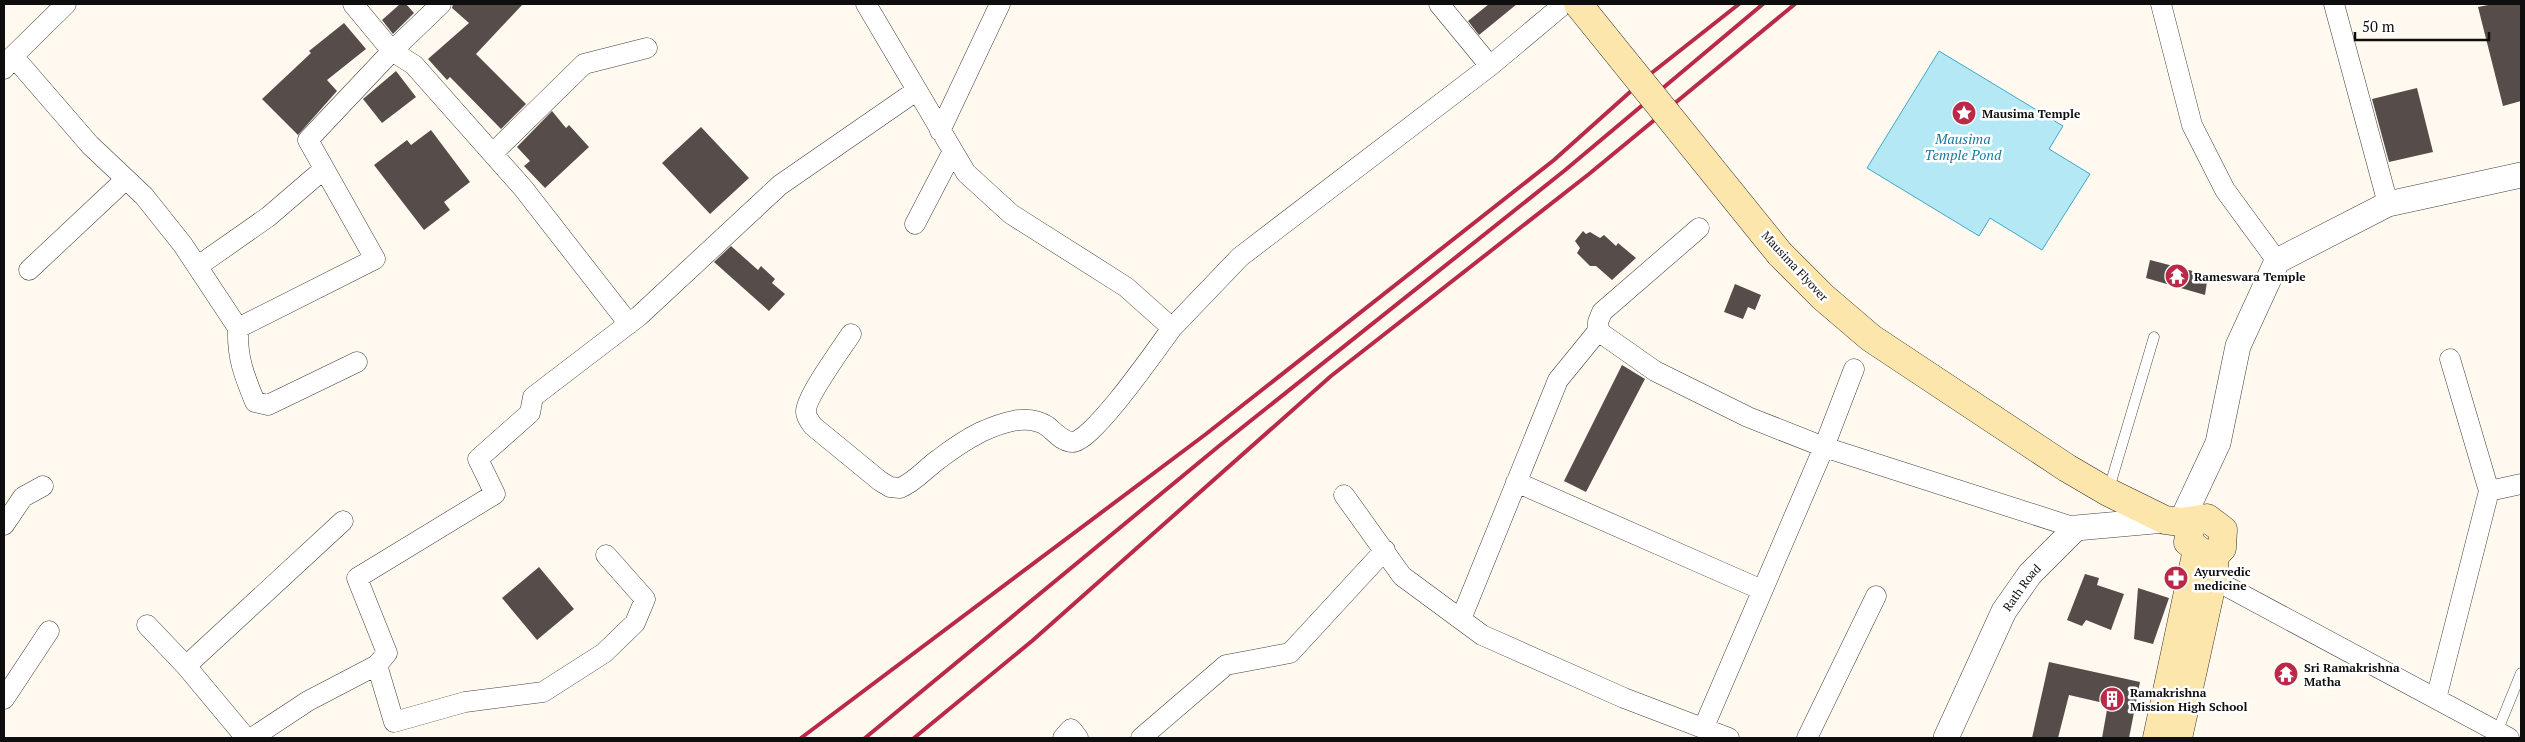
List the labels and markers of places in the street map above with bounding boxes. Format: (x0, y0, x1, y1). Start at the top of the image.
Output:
place icon: Mausima Temple (1951, 100, 1977, 126)
place label: Mausima Temple (1982, 106, 2081, 121)
temple icon: Rameswara Temple (2164, 263, 2190, 289)
place label: Rameswara Temple (2194, 269, 2306, 284)
place label: Ayurvedic medicine (2194, 564, 2251, 593)
pharmacy icon: Ayurvedic medicine (2163, 565, 2189, 591)
place label: Sri Ramakrishna Matha (2304, 660, 2400, 689)
temple icon: Sri Ramakrishna Matha (2273, 661, 2299, 687)
place label: Ramakrishna Mission High School (2130, 685, 2247, 714)
building icon: Ramakrishna Mission High School (2099, 686, 2125, 712)

